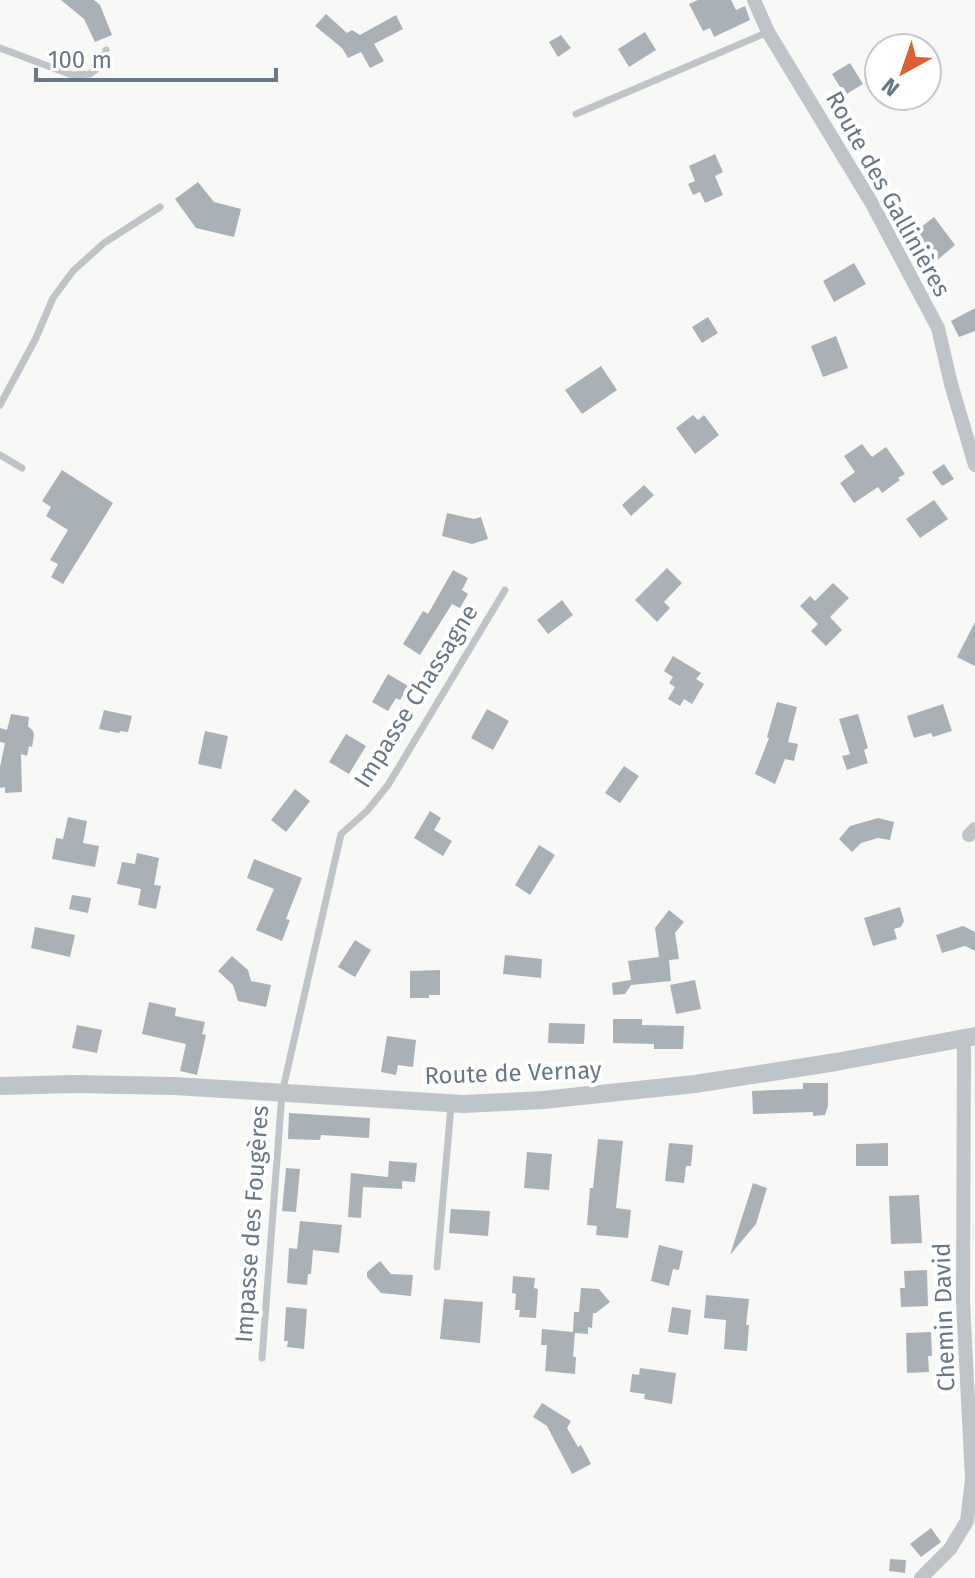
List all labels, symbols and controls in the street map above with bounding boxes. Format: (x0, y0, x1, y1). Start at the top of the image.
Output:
scale bar (36, 32, 276, 82)
north arrow (863, 32, 943, 112)
text: 100 m (48, 46, 112, 74)
text: N (876, 72, 905, 102)
street label: Route des Gallinières (820, 86, 956, 302)
street label: Impasse Chassagne (348, 599, 484, 793)
street label: Route de Vernay (424, 1056, 602, 1090)
street label: Impasse des Fougères (230, 1104, 274, 1344)
street label: Chemin David (927, 1242, 961, 1392)

